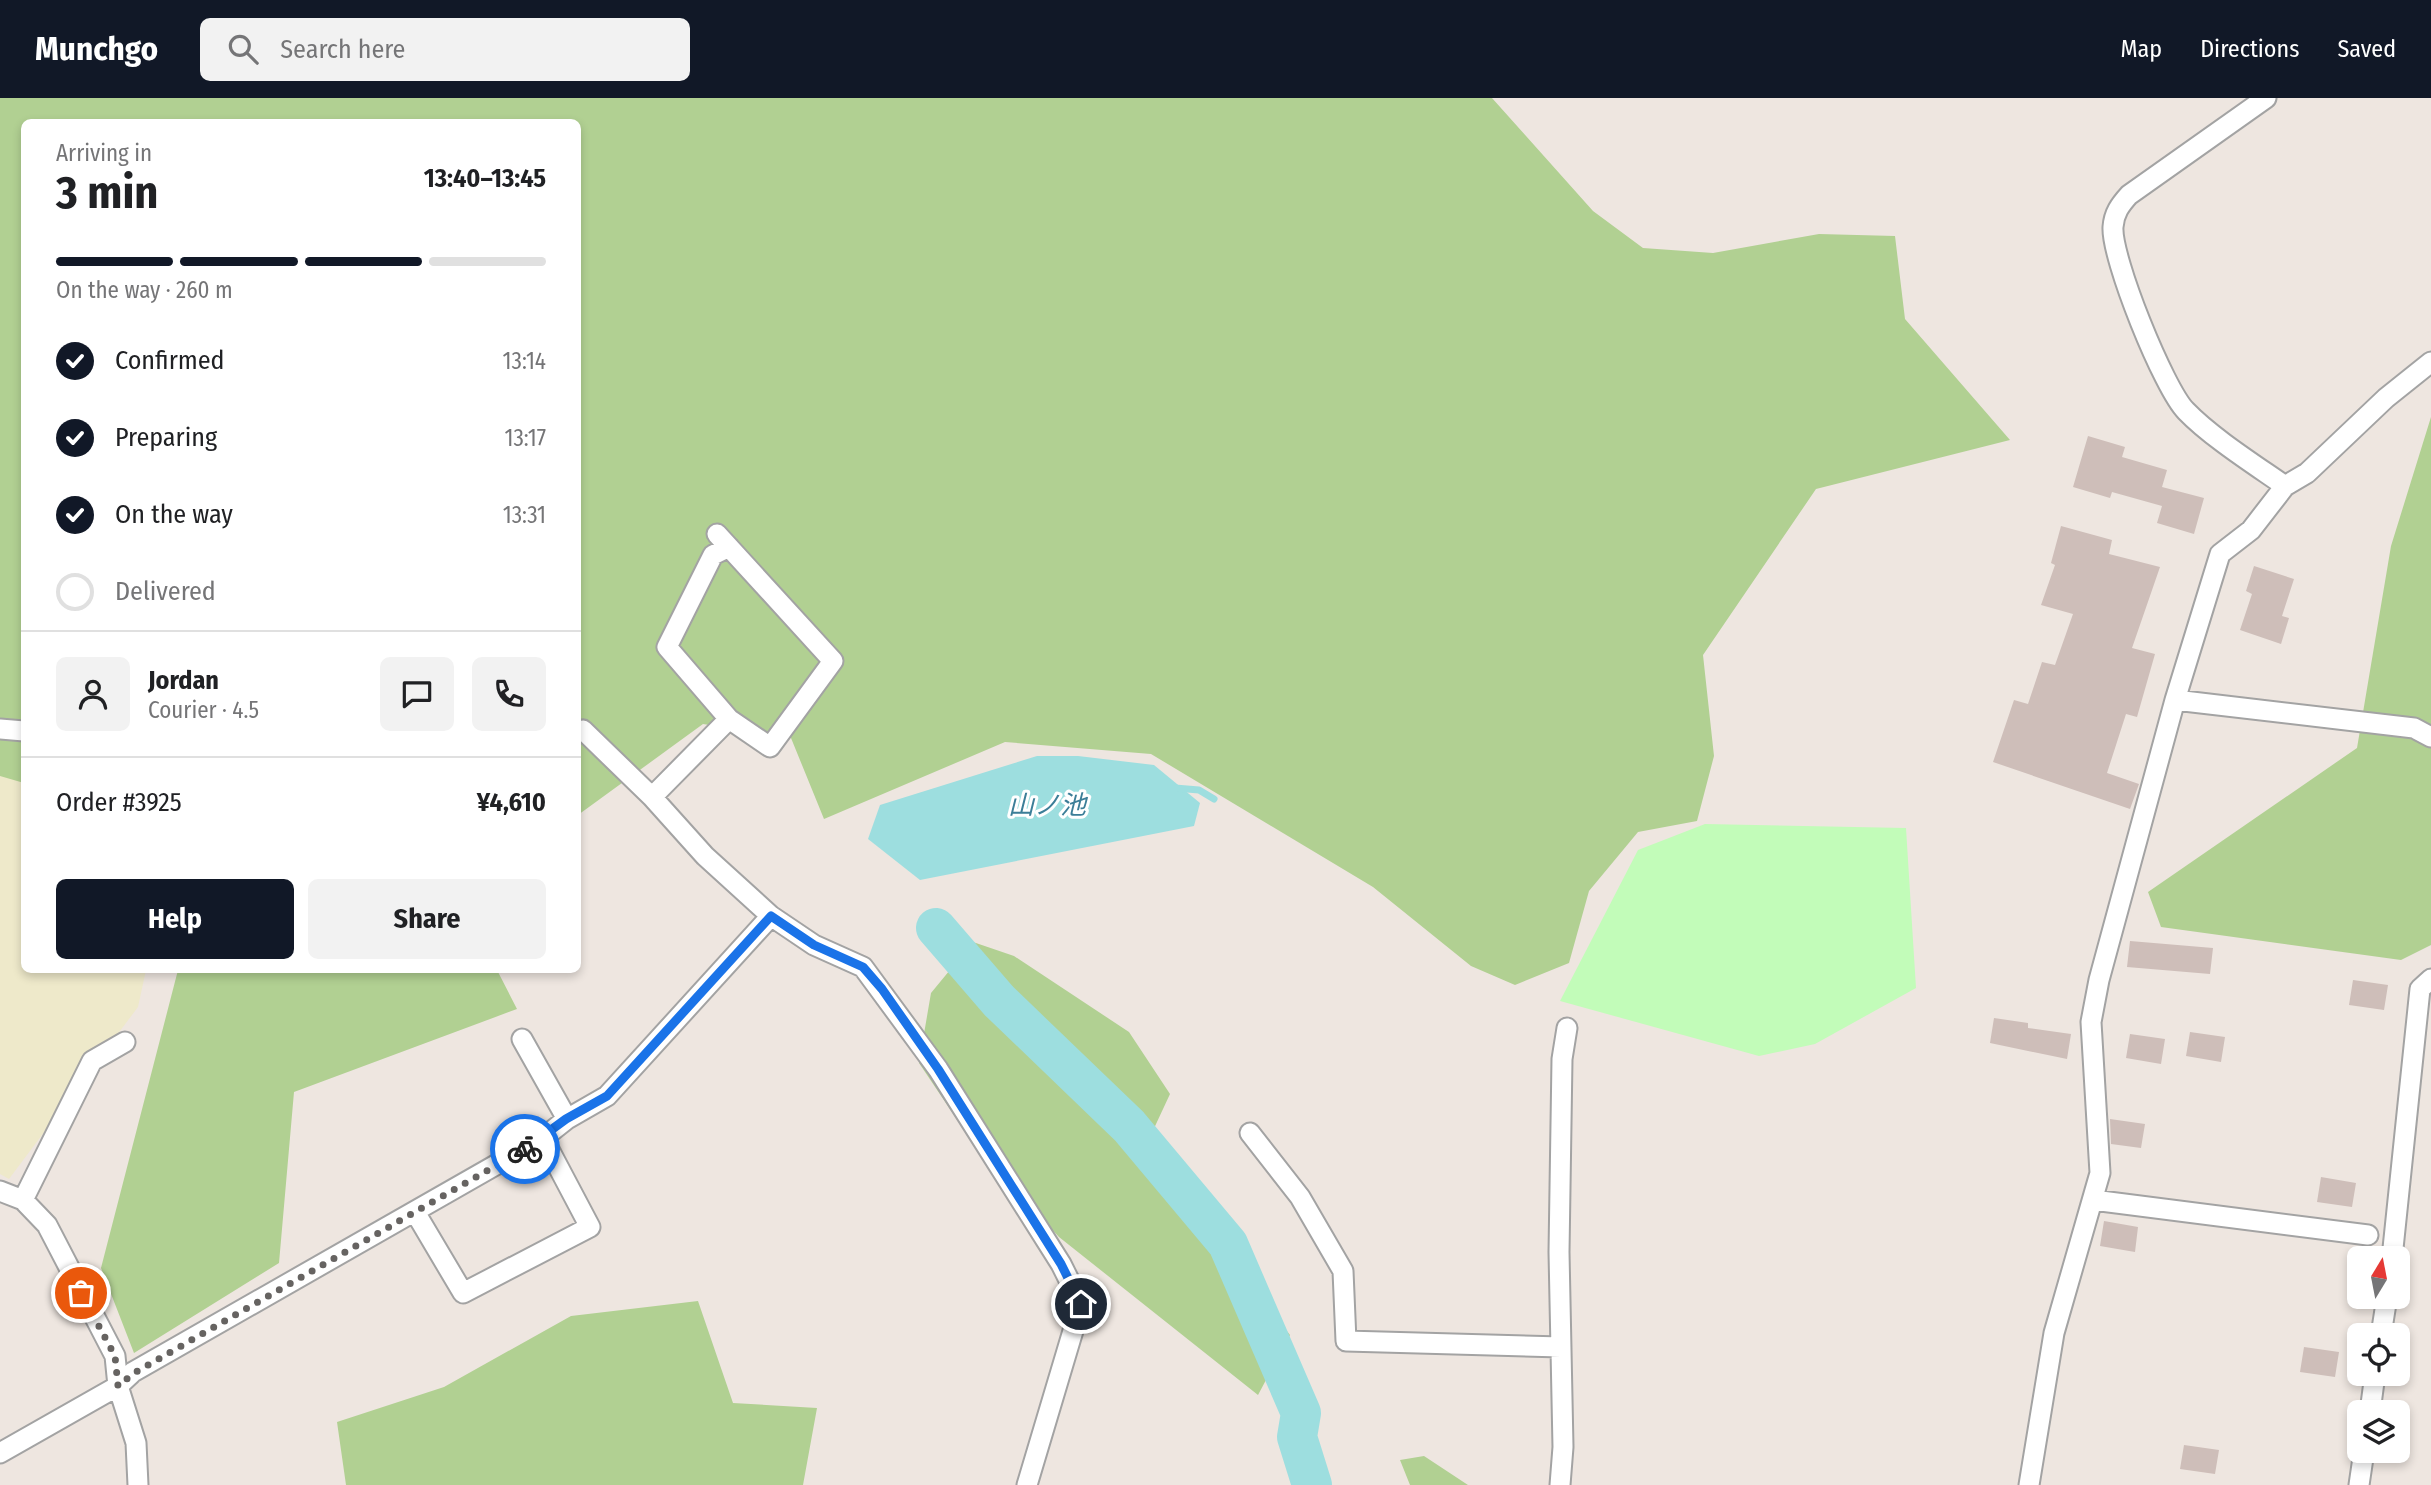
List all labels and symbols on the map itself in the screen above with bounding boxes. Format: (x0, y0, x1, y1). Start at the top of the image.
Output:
water label: 山ノ池 (1008, 790, 1089, 821)
courier (490, 1114, 560, 1184)
north arrow (2347, 1246, 2410, 1309)
pin (51, 1263, 111, 1323)
pin (1051, 1274, 1111, 1334)

